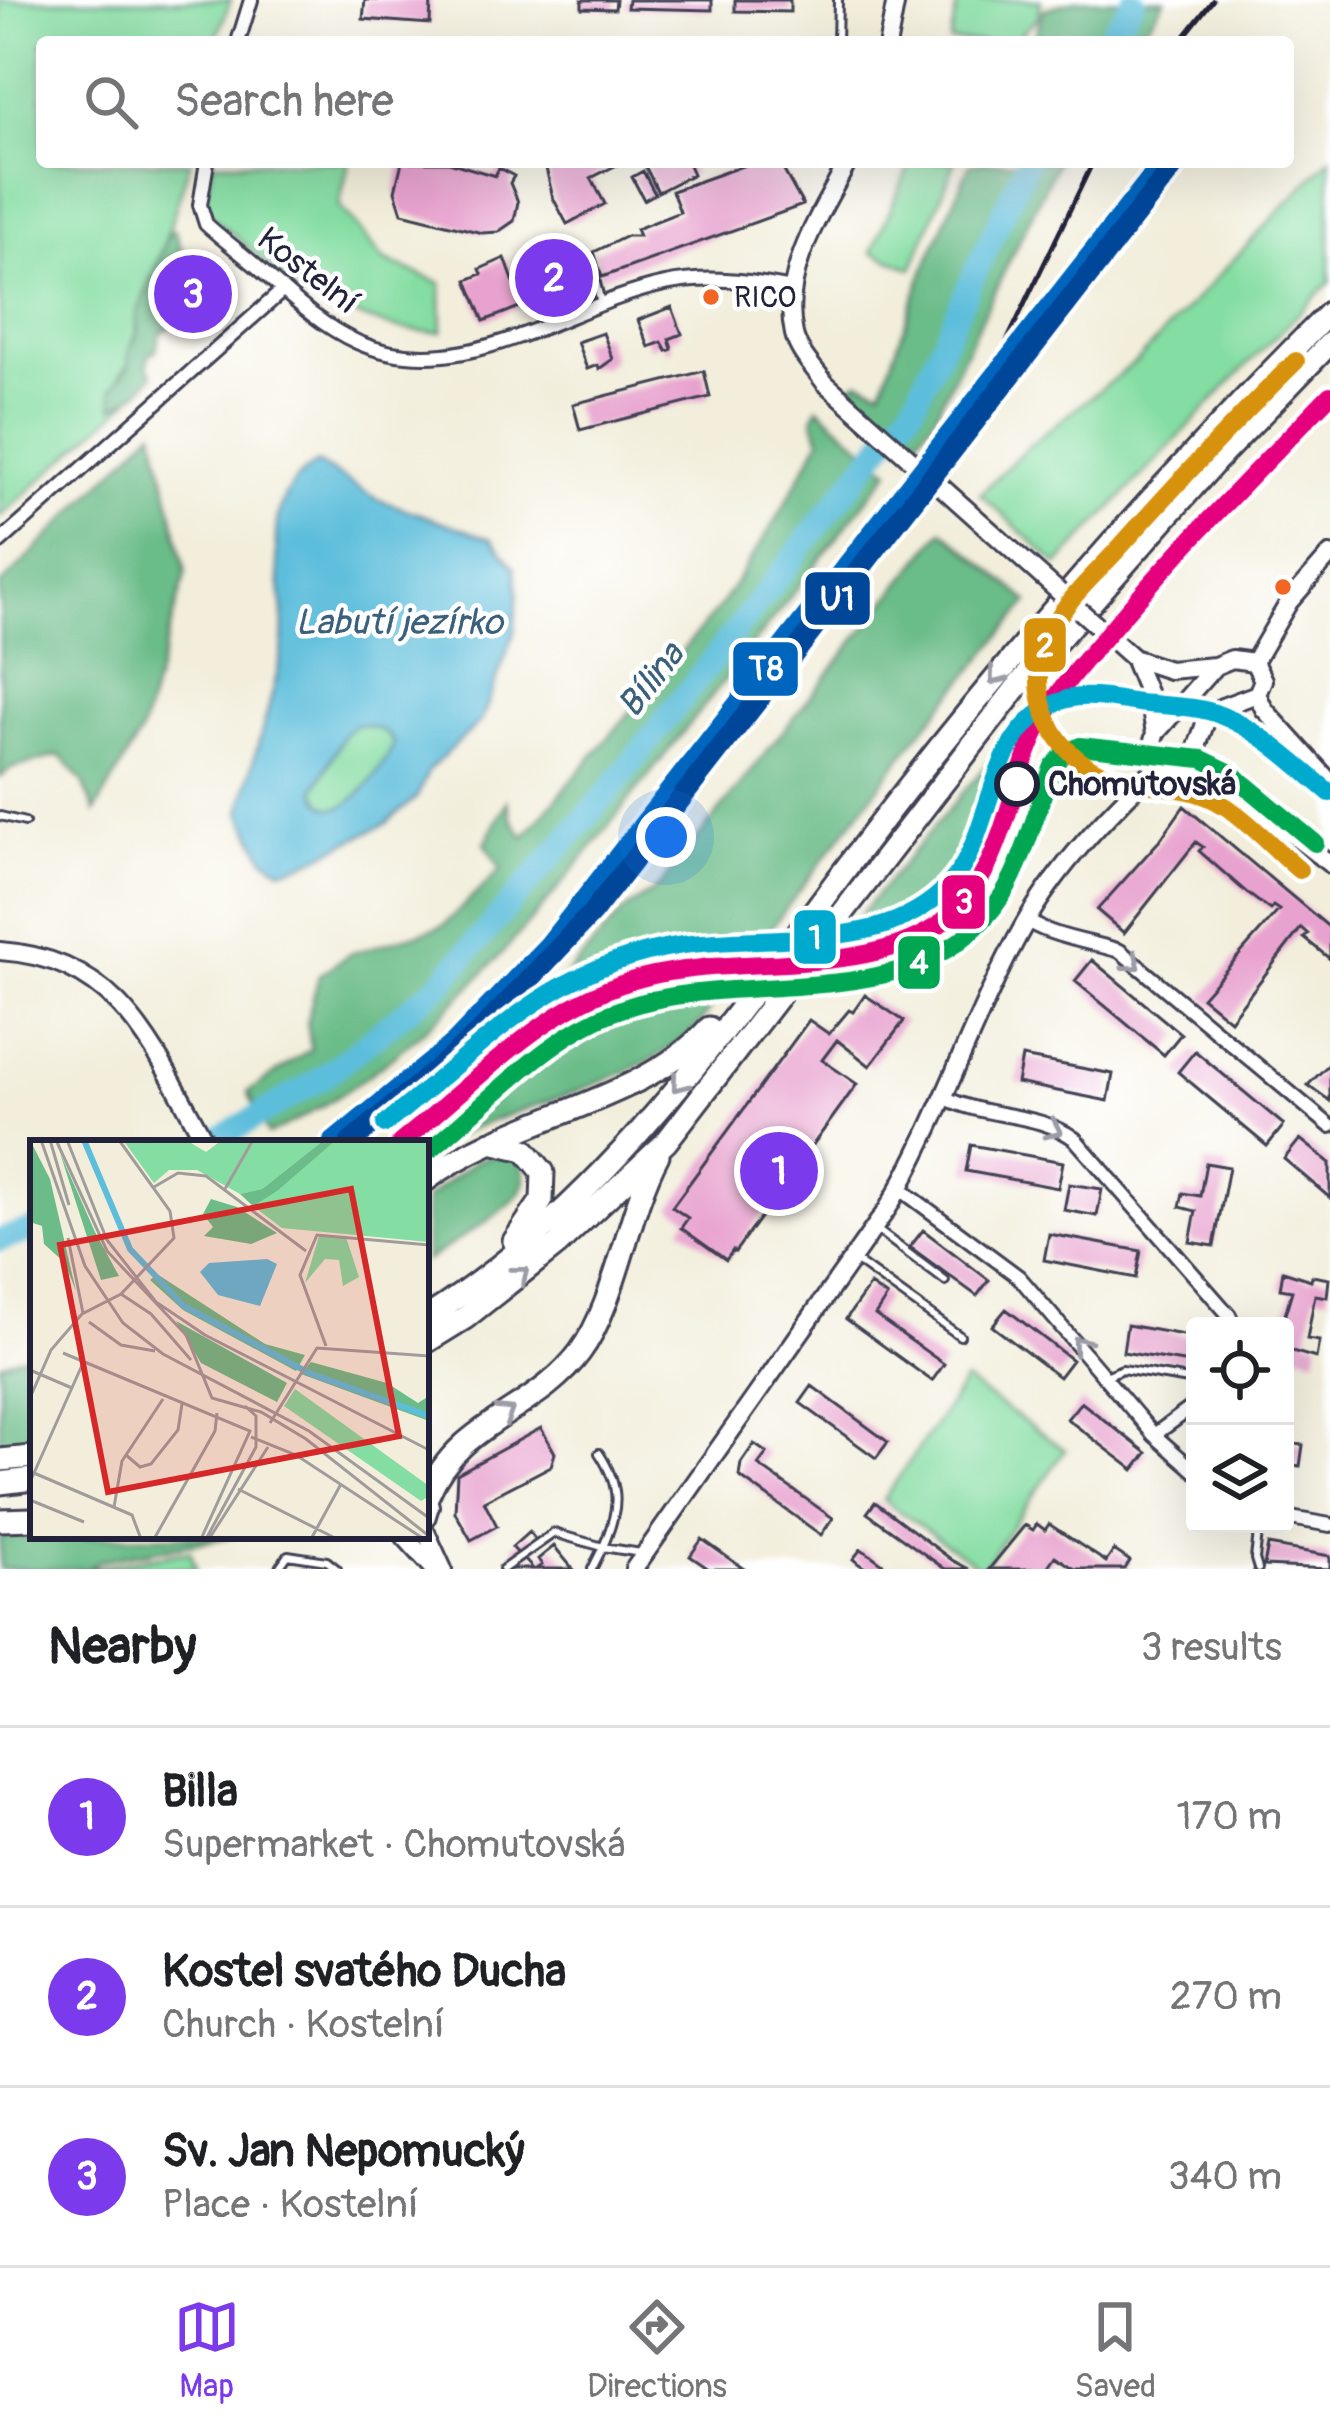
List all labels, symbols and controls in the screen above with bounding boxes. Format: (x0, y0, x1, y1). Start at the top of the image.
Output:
search box (36, 36, 1294, 168)
icon: search (78, 69, 144, 135)
text: Search here (174, 74, 394, 130)
street label: Kostelní (249, 219, 367, 323)
pin: 2 (515, 233, 593, 323)
pin: 3 (154, 249, 232, 339)
place label: RICO (734, 279, 796, 316)
marker: RICO (700, 286, 722, 308)
line badge: U1 (803, 570, 872, 627)
unlabelled marker (1272, 576, 1294, 598)
text: U1 (820, 579, 854, 620)
water label: Labutí jezírko (295, 600, 505, 645)
line badge: 2 (1022, 616, 1068, 674)
text: 2 (1036, 626, 1054, 667)
water label: Bílina (608, 632, 695, 726)
line badge: T8 (731, 640, 800, 698)
text: T8 (748, 649, 784, 690)
one-way arrow (989, 664, 1010, 686)
marker: Chomutovská (996, 763, 1038, 805)
place label: Chomutovská (1048, 764, 1236, 805)
your location (636, 807, 696, 867)
line badge: 3 (940, 873, 987, 931)
text: 3 (955, 882, 973, 923)
line badge: 1 (792, 908, 838, 966)
text: 1 (809, 918, 821, 959)
line badge: 4 (896, 934, 942, 991)
text: 4 (909, 943, 929, 984)
one-way arrow (1120, 949, 1142, 970)
one-way arrow (671, 1071, 693, 1093)
one-way arrow (1042, 1115, 1064, 1139)
pin: 1 (740, 1126, 818, 1216)
inset map (30, 1140, 429, 1539)
one-way arrow (507, 1267, 529, 1288)
map controls (1186, 1317, 1294, 1533)
button: locate (1186, 1317, 1294, 1425)
one-way arrow (1072, 1336, 1094, 1358)
one-way arrow (493, 1405, 515, 1427)
button: layers (1186, 1425, 1294, 1533)
text: Nearby (48, 1615, 196, 1679)
text: 3 results (1141, 1623, 1282, 1672)
text: Billa (162, 1764, 238, 1820)
text: 1 (79, 1792, 95, 1841)
text: 170 m (1176, 1792, 1282, 1841)
text: Supermarket · Chomutovská (162, 1820, 626, 1869)
text: Kostel svatého Ducha (162, 1944, 566, 2000)
text: 2 (76, 1972, 98, 2021)
text: 270 m (1170, 1972, 1282, 2021)
text: Church · Kostelní (162, 2000, 445, 2049)
text: Sv. Jan Nepomucký (162, 2124, 525, 2180)
text: 3 (76, 2152, 98, 2201)
text: 340 m (1168, 2152, 1282, 2201)
text: Place · Kostelní (162, 2180, 419, 2229)
tab: Map (174, 2294, 240, 2407)
tab: Directions (587, 2294, 727, 2407)
tab: Saved (1074, 2294, 1156, 2407)

